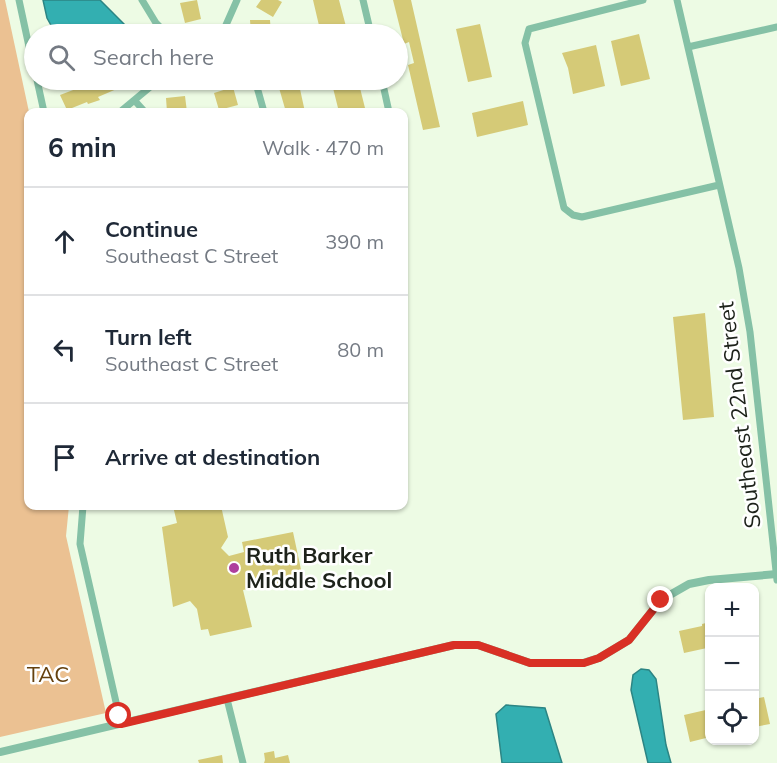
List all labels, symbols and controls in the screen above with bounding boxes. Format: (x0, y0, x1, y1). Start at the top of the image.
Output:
search box (24, 24, 408, 90)
icon: search (45, 41, 78, 74)
text: Search here (93, 43, 214, 71)
text: 6 min (48, 131, 117, 164)
text: Walk · 470 m (262, 135, 384, 160)
text: Continue (105, 215, 198, 243)
icon: ahead (48, 225, 81, 258)
text: 390 m (325, 229, 384, 254)
text: Southeast C Street (105, 243, 278, 268)
street label: Southeast 22nd Street (711, 300, 767, 530)
text: Turn left (105, 323, 192, 351)
icon: left (48, 333, 81, 366)
text: 80 m (337, 337, 384, 362)
text: Southeast C Street (105, 351, 278, 376)
icon: arrive (48, 441, 81, 474)
text: Arrive at destination (105, 443, 320, 471)
place label: Ruth Barker Middle School (246, 541, 392, 594)
marker: Ruth Barker Middle School (227, 561, 241, 575)
map controls (705, 583, 759, 745)
button: + (705, 583, 759, 637)
route end (647, 586, 673, 612)
button: − (705, 637, 759, 691)
park label: TAC (27, 660, 69, 688)
button: locate (705, 691, 759, 745)
route start (105, 702, 131, 728)

